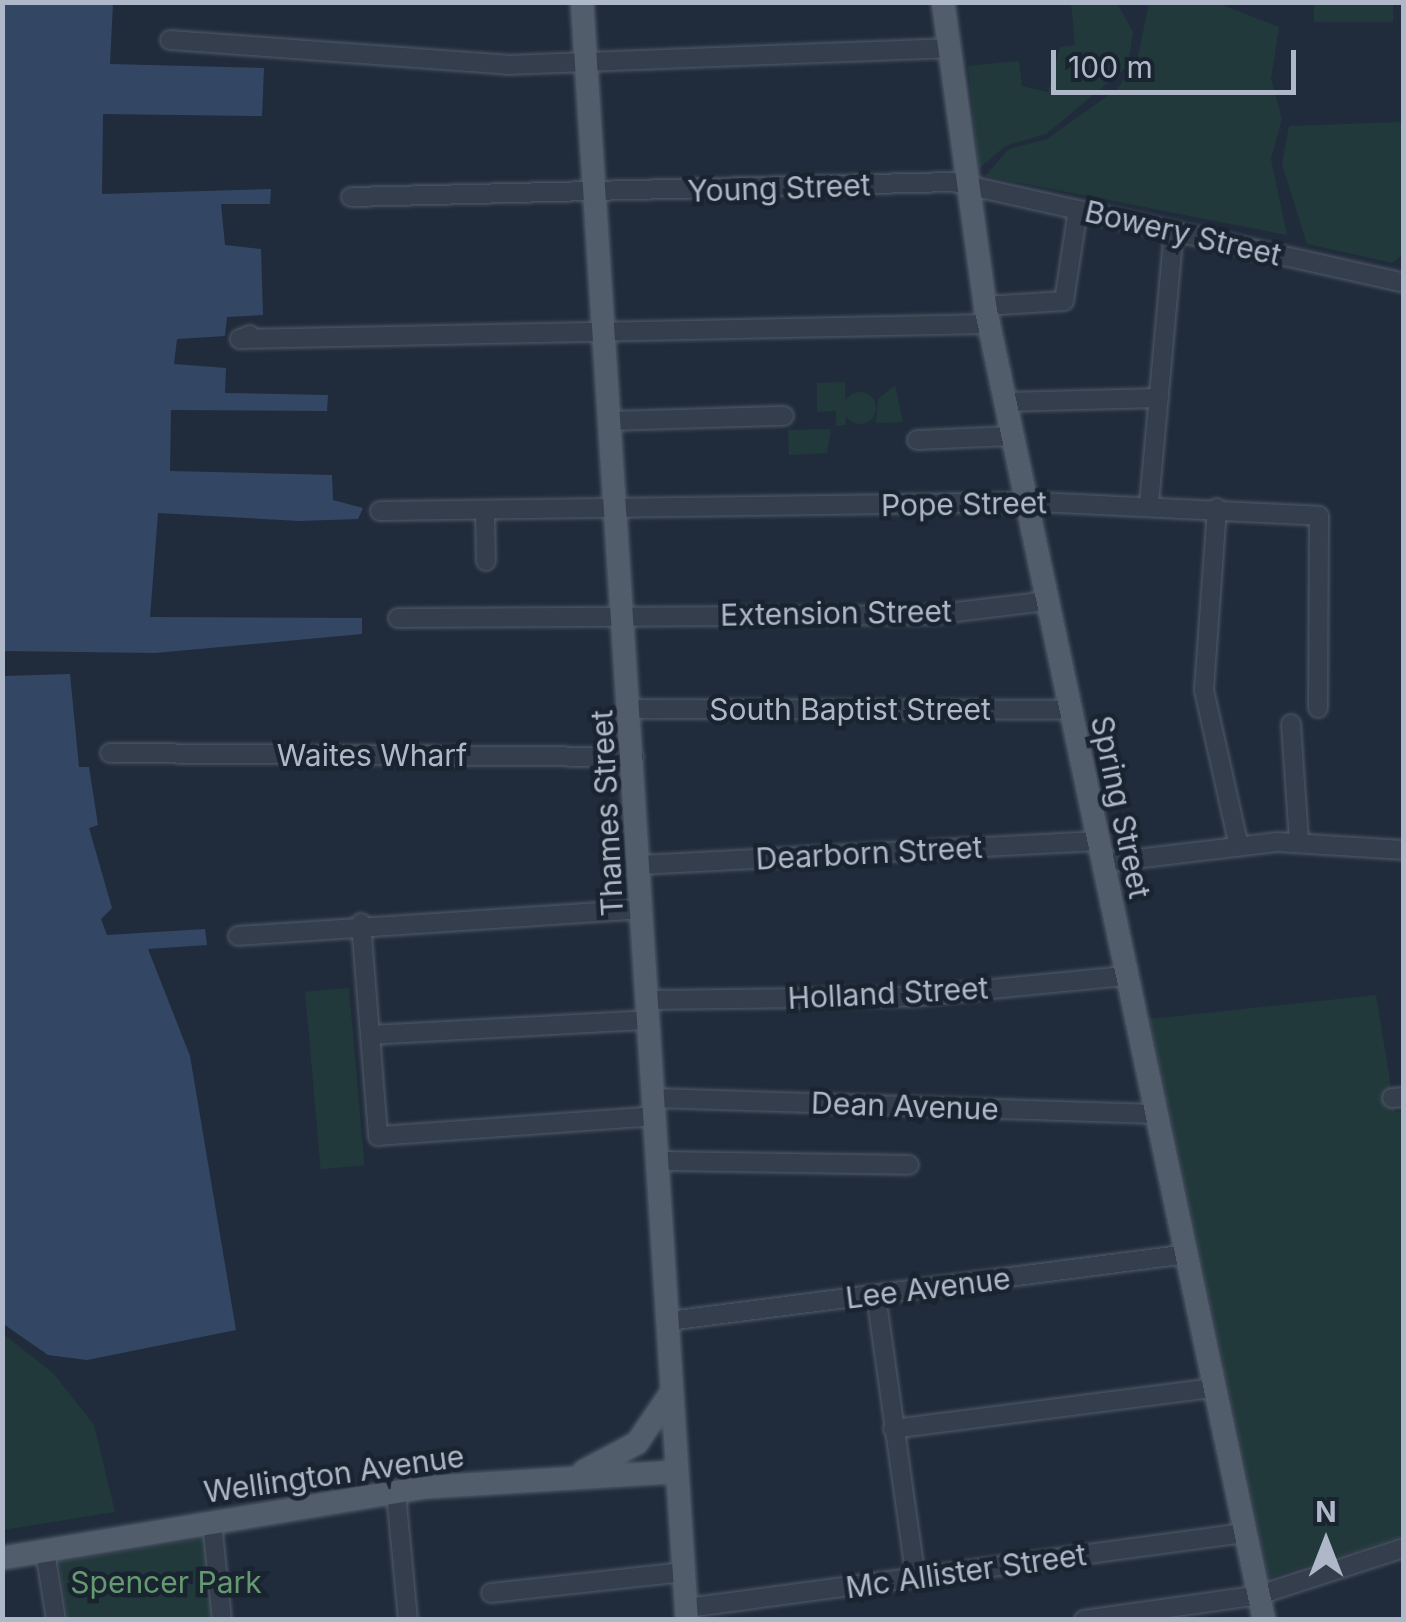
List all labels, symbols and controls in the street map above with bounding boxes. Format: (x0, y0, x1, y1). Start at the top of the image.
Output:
scale bar (1056, 30, 1301, 92)
text: 100 m (1068, 49, 1153, 85)
street label: Young Street (687, 167, 871, 209)
street label: Bowery Street (1081, 193, 1285, 273)
street label: Pope Street (881, 485, 1047, 523)
street label: Extension Street (720, 593, 952, 633)
street label: South Baptist Street (709, 691, 991, 727)
street label: Thames Street (584, 709, 630, 917)
street label: Spring Street (1084, 712, 1158, 902)
street label: Waites Wharf (277, 737, 467, 773)
street label: Dearborn Street (755, 829, 983, 877)
street label: Holland Street (787, 970, 989, 1016)
street label: Dean Avenue (811, 1085, 999, 1127)
street label: Lee Avenue (844, 1260, 1012, 1316)
street label: Wellington Avenue (202, 1438, 466, 1510)
north arrow (1276, 1492, 1376, 1592)
text: N (1315, 1495, 1337, 1529)
street label: Mc Allister Street (843, 1536, 1089, 1606)
park label: Spencer Park (70, 1564, 262, 1600)

